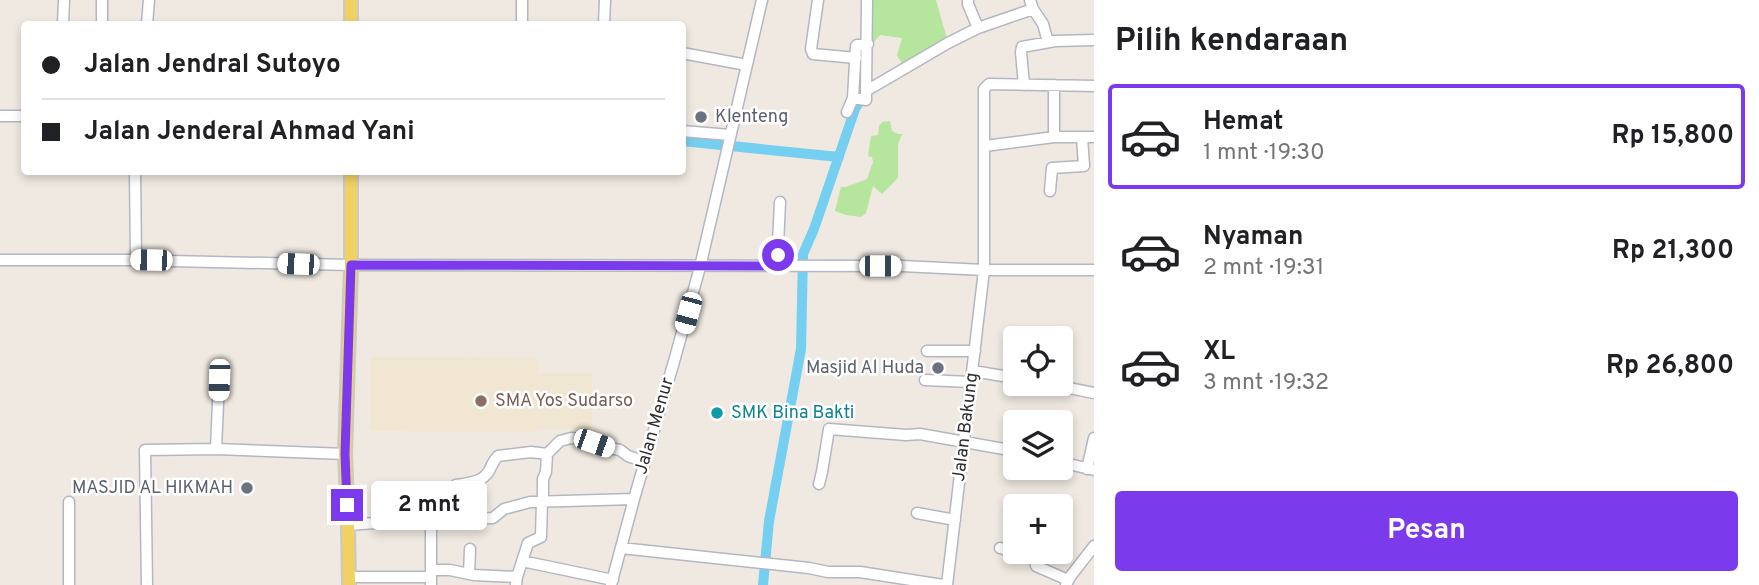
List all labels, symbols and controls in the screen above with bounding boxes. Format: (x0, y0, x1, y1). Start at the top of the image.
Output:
text: Pilih kendaraan (1115, 22, 1348, 62)
text: Jalan Jendral Sutoyo (84, 49, 341, 82)
icon: car (1119, 105, 1182, 168)
place label: Klenteng (715, 106, 788, 129)
text: Hemat (1203, 106, 1283, 139)
marker: Klenteng (693, 109, 709, 125)
text: Jalan Jenderal Ahmad Yani (84, 116, 415, 149)
text: Rp 15,800 (1612, 120, 1734, 153)
text: 1 mnt · 19:30 (1203, 139, 1325, 168)
icon: car (1119, 220, 1182, 283)
text: Nyaman (1203, 221, 1303, 254)
text: Rp 21,300 (1612, 235, 1734, 268)
route start (762, 239, 794, 271)
car (130, 249, 173, 271)
car (277, 253, 320, 275)
text: 2 mnt · 19:31 (1203, 254, 1324, 283)
car (860, 256, 902, 277)
car (673, 290, 704, 336)
map controls (1003, 326, 1073, 564)
button: locate (1003, 326, 1073, 396)
icon: car (1119, 335, 1182, 398)
text: XL (1203, 336, 1235, 369)
text: Rp 26,800 (1606, 350, 1734, 383)
place label: Masjid Al Huda (806, 357, 924, 380)
car (208, 359, 231, 401)
marker: Masjid Al Huda (930, 360, 946, 376)
text: 3 mnt · 19:32 (1203, 369, 1329, 398)
street label: Jalan Bakung (948, 371, 984, 483)
street label: Jalan Menur (630, 375, 680, 477)
place label: SMA Yos Sudarso (495, 390, 633, 413)
marker: SMA Yos Sudarso (473, 393, 489, 409)
place label: SMK Bina Bakti (731, 402, 854, 425)
marker: SMK Bina Bakti (709, 405, 725, 421)
button: layers (1003, 410, 1073, 480)
car (571, 426, 618, 460)
place label: MASJID AL HIKMAH (72, 477, 233, 500)
marker: MASJID AL HIKMAH (239, 480, 255, 496)
callout: 2 mnt (372, 480, 487, 530)
route end (331, 489, 363, 521)
text: 2 mnt (398, 491, 460, 520)
button: Pesan (1115, 491, 1738, 571)
button: + (1003, 494, 1073, 564)

